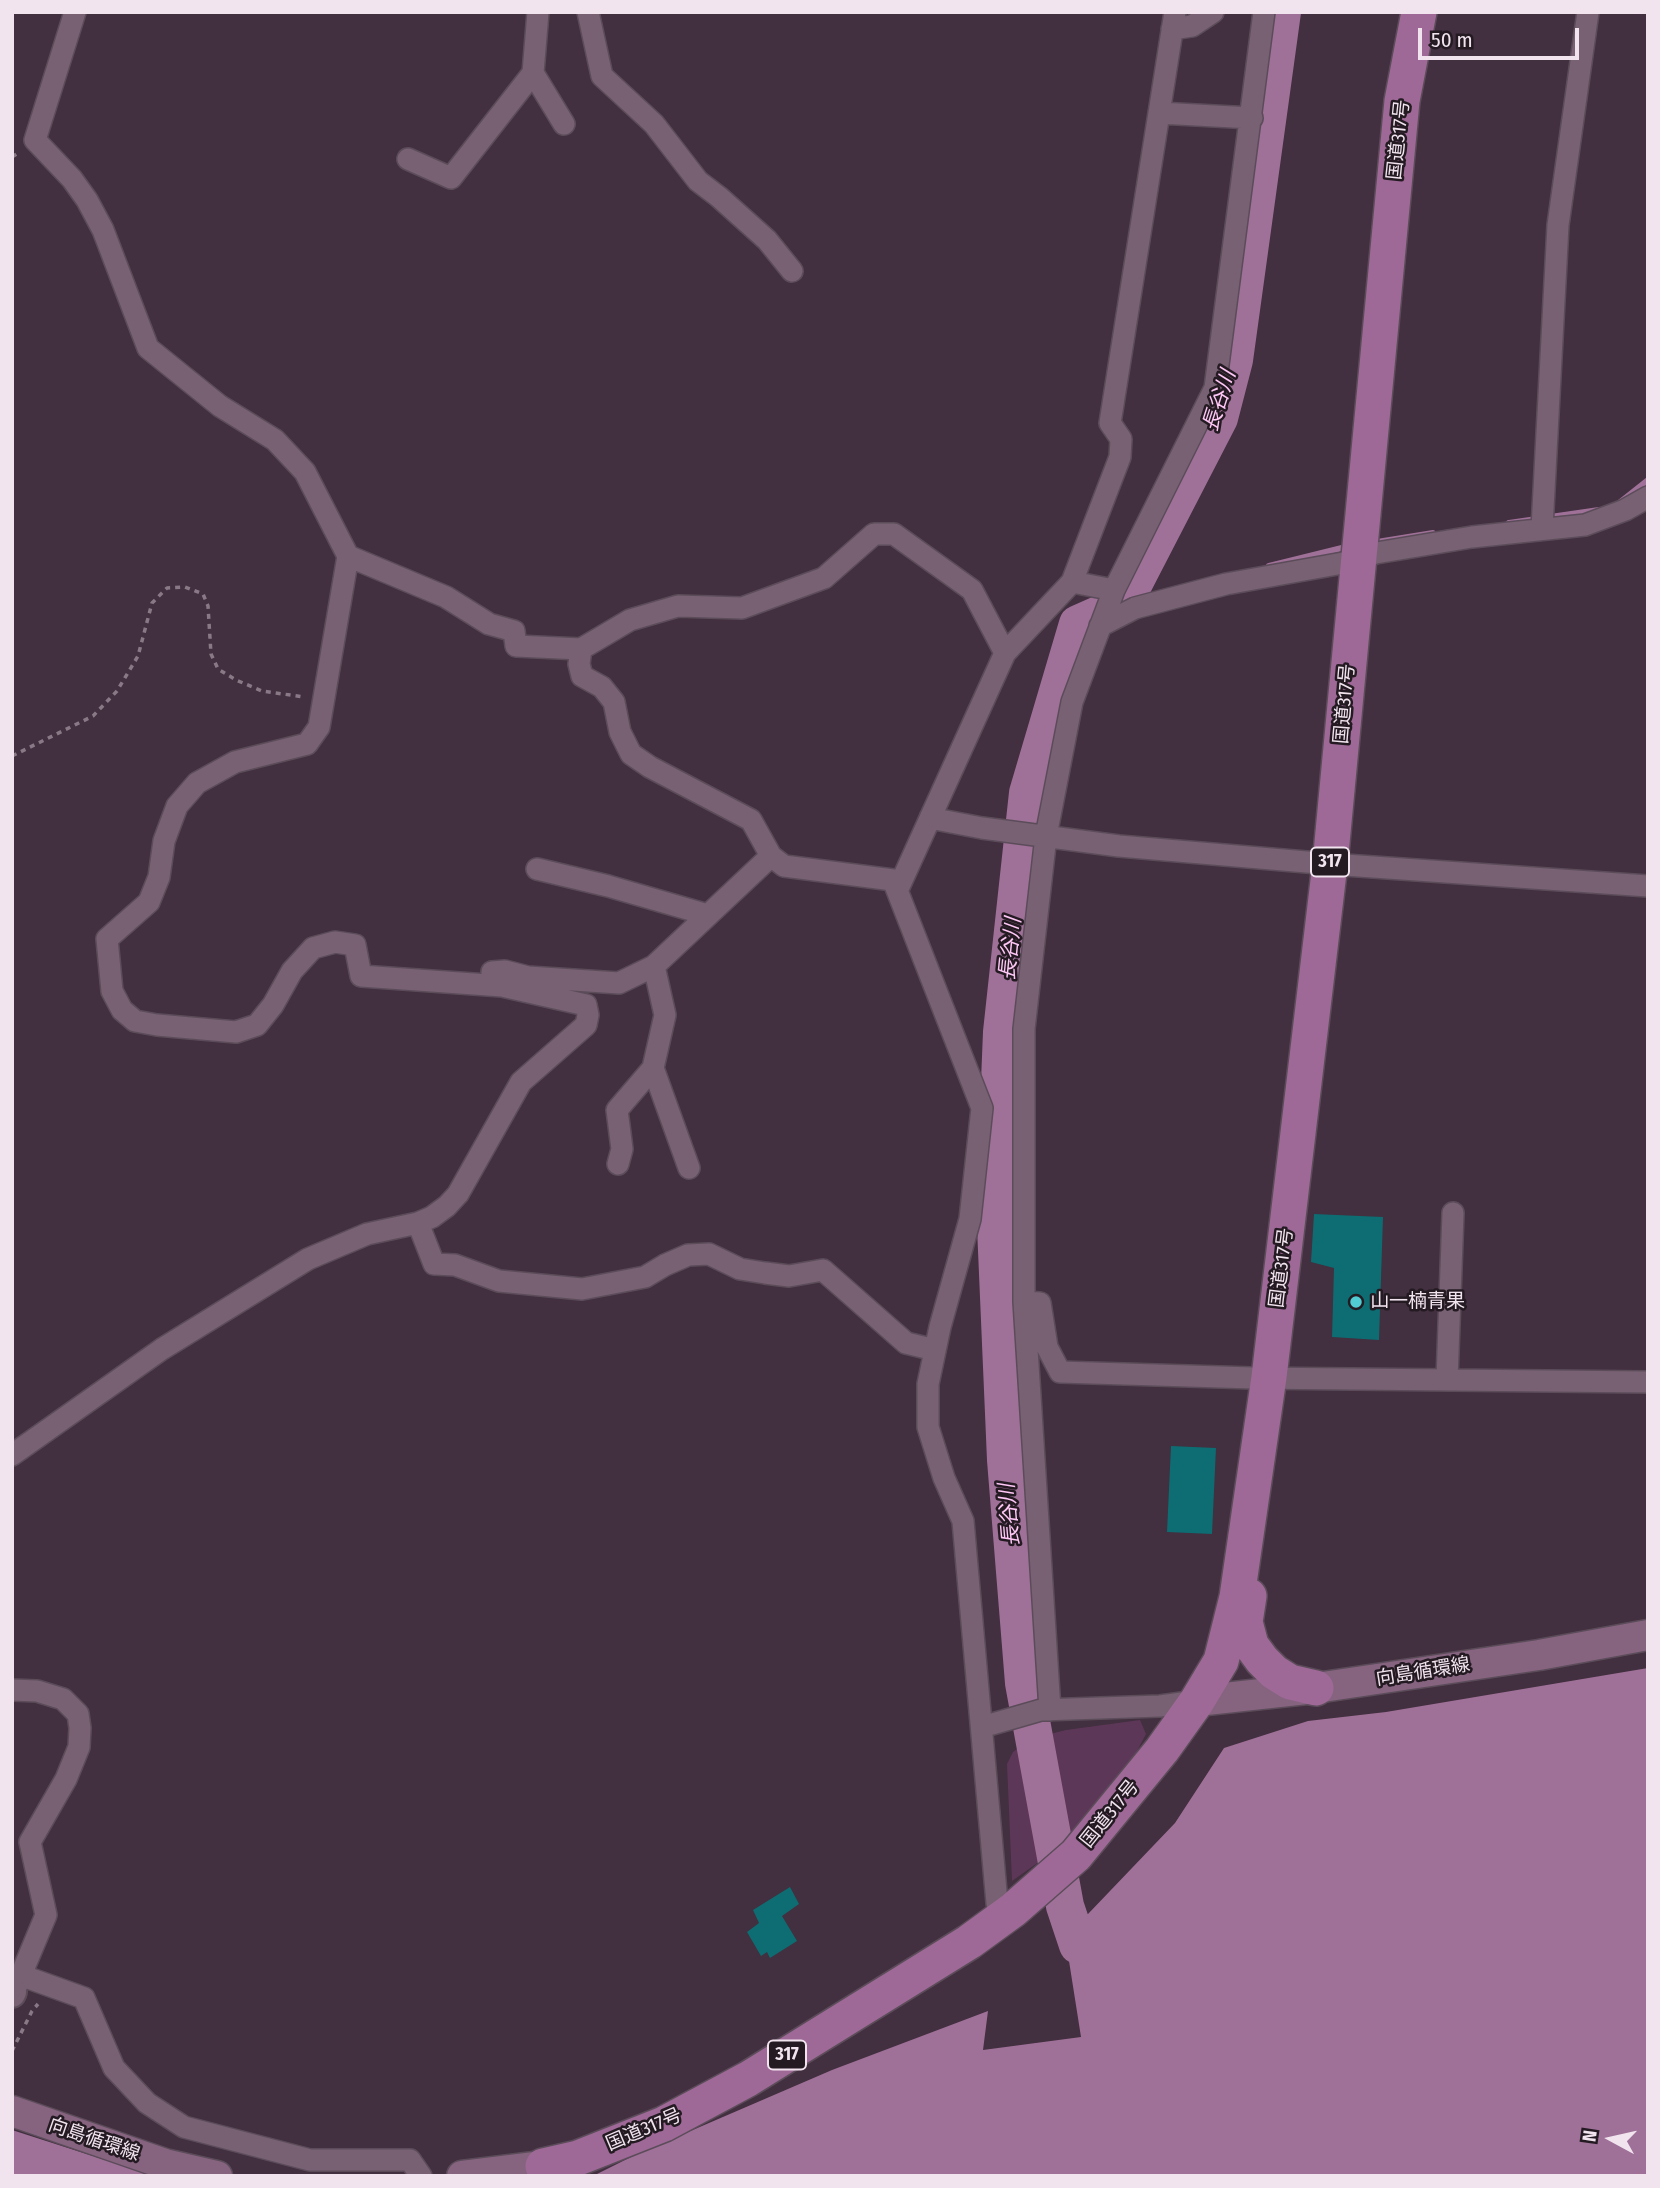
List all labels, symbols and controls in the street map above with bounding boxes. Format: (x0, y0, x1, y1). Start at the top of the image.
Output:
scale bar (1422, 14, 1583, 58)
text: 50 m (1431, 27, 1473, 53)
street label: 国道317号 (1383, 99, 1415, 181)
water label: 長谷川 (1198, 367, 1242, 435)
street label: 国道317号 (1330, 663, 1360, 745)
road number: 317 (1311, 848, 1349, 876)
water label: 長谷川 (995, 916, 1027, 982)
street label: 国道317号 (1266, 1227, 1298, 1309)
place label: 山一楠青果 (1370, 1291, 1465, 1313)
marker: 山一楠青果 (1348, 1294, 1364, 1310)
water label: 長谷川 (995, 1483, 1025, 1547)
street label: 向島循環線 (1374, 1653, 1472, 1691)
street label: 国道317号 (1076, 1776, 1144, 1852)
road number: 317 (768, 2040, 806, 2070)
street label: 国道317号 (603, 2104, 685, 2156)
north arrow (1576, 2104, 1646, 2174)
street label: 向島循環線 (45, 2114, 143, 2166)
text: N (1578, 2129, 1602, 2143)

